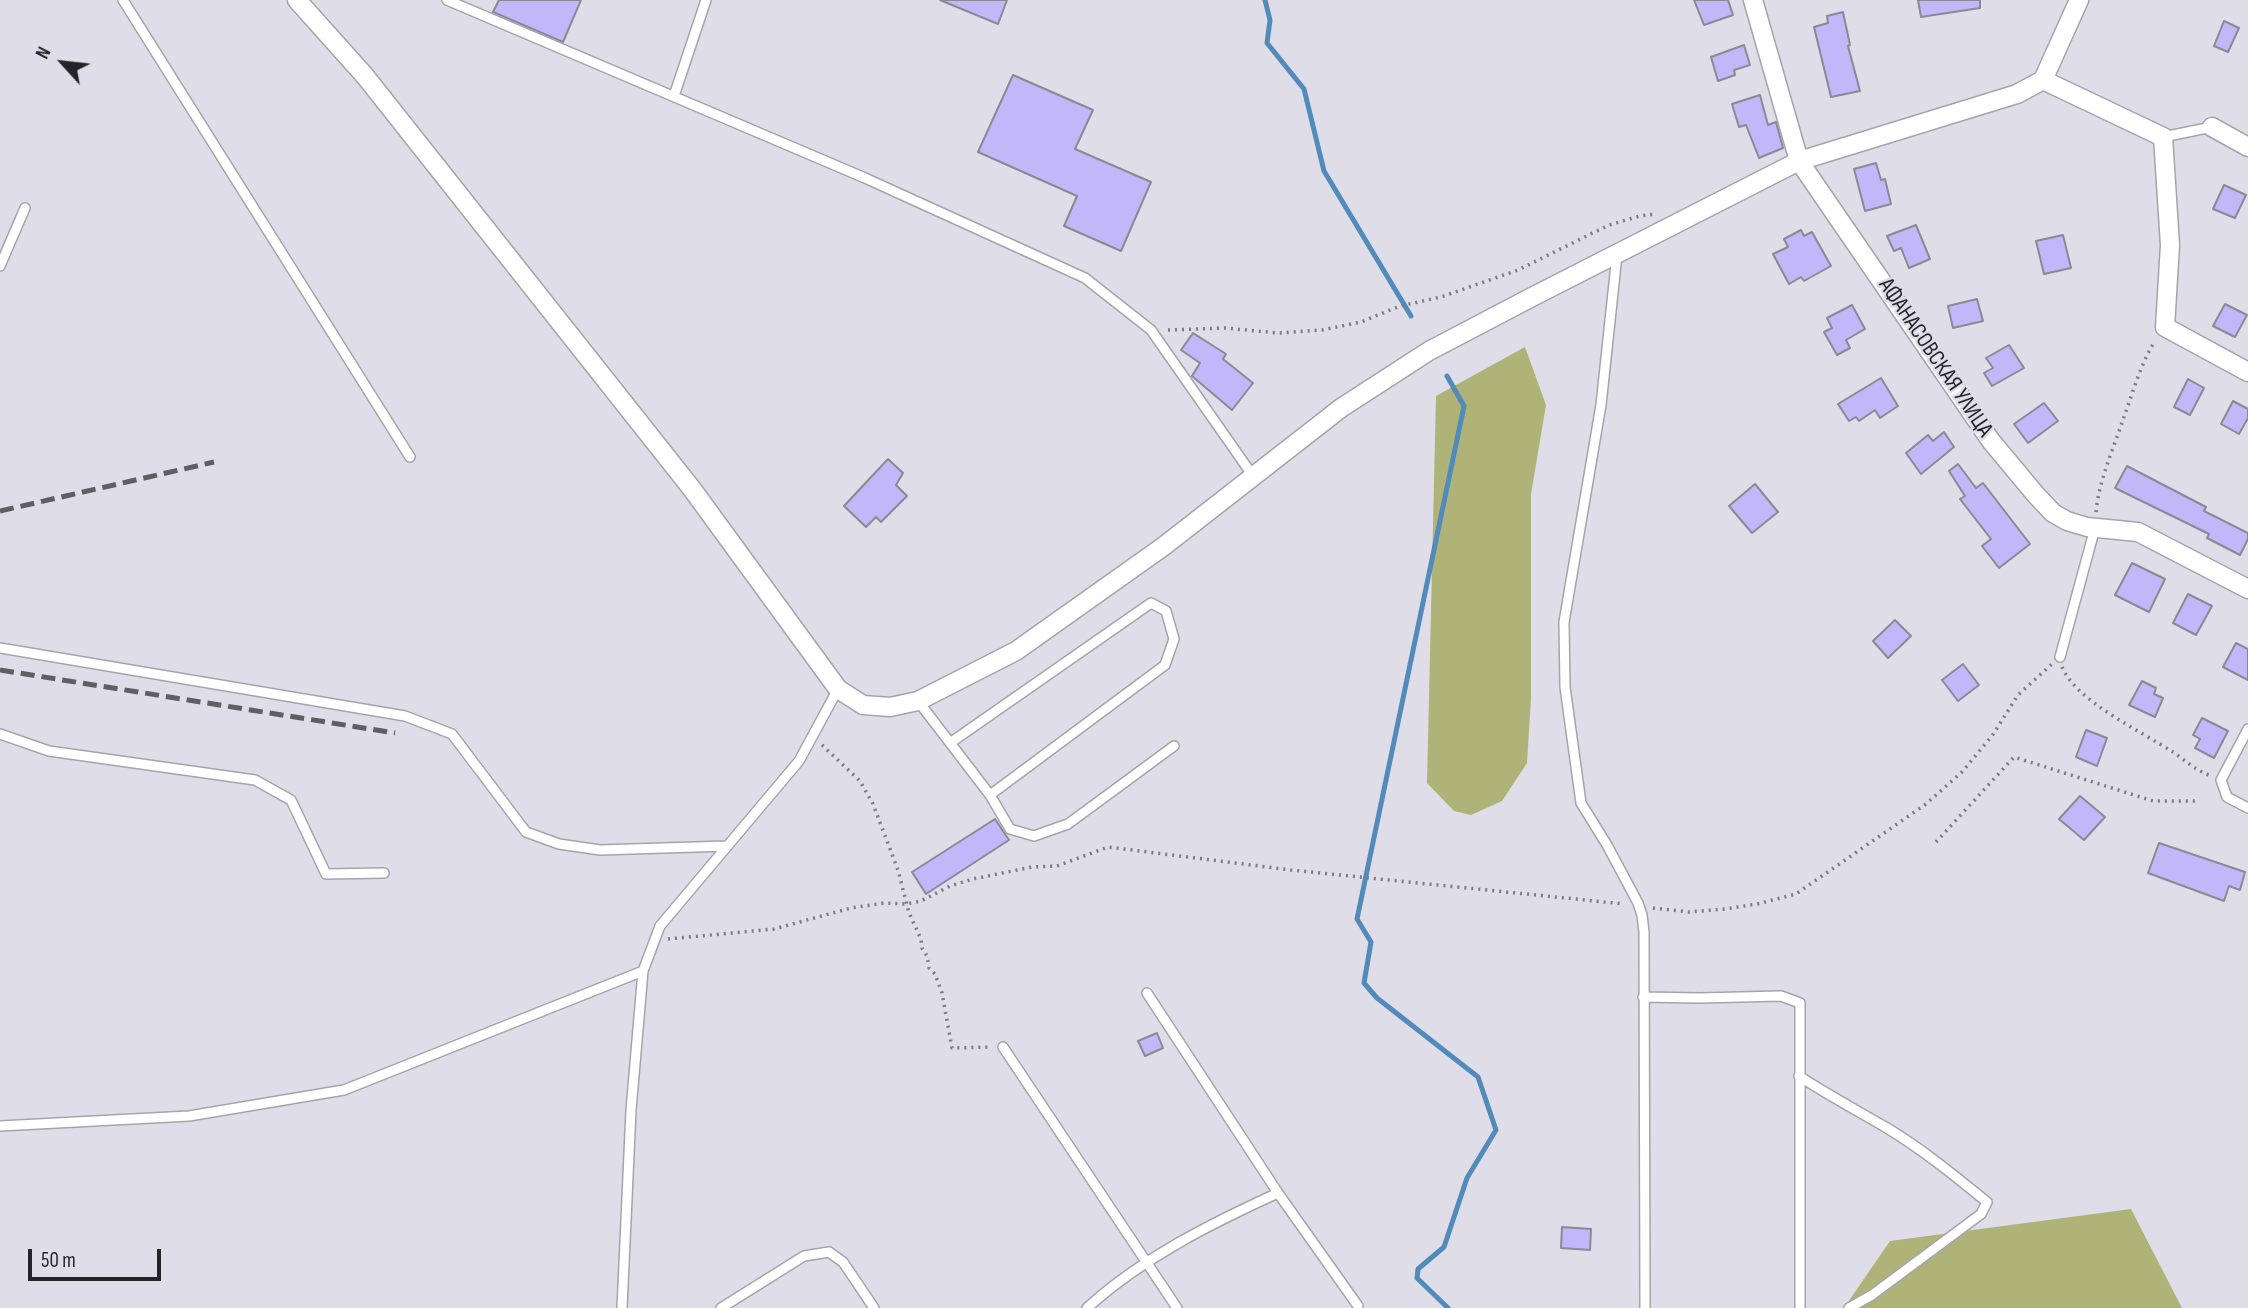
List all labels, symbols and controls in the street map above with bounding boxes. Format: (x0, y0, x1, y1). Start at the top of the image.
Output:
north arrow (28, 28, 98, 98)
text: N (31, 43, 56, 63)
street label: АФАНАСОВСКАЯ УЛИЦА (1872, 273, 1998, 443)
scale bar (32, 1234, 164, 1278)
text: 50 m (41, 1248, 76, 1273)

